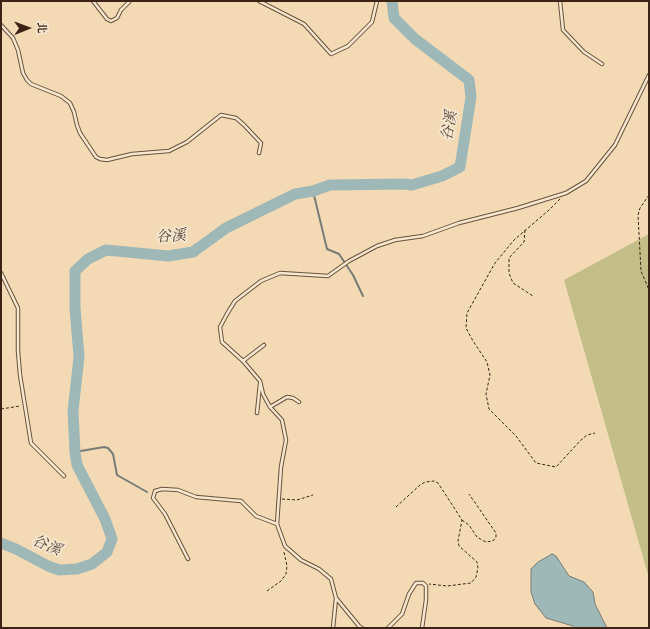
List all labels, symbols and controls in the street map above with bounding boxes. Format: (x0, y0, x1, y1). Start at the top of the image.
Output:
north arrow (8, 8, 48, 48)
text: 北 (33, 22, 48, 33)
water label: 谷溪 (440, 110, 462, 142)
water label: 谷溪 (155, 228, 187, 248)
water label: 谷溪 (29, 533, 63, 561)

